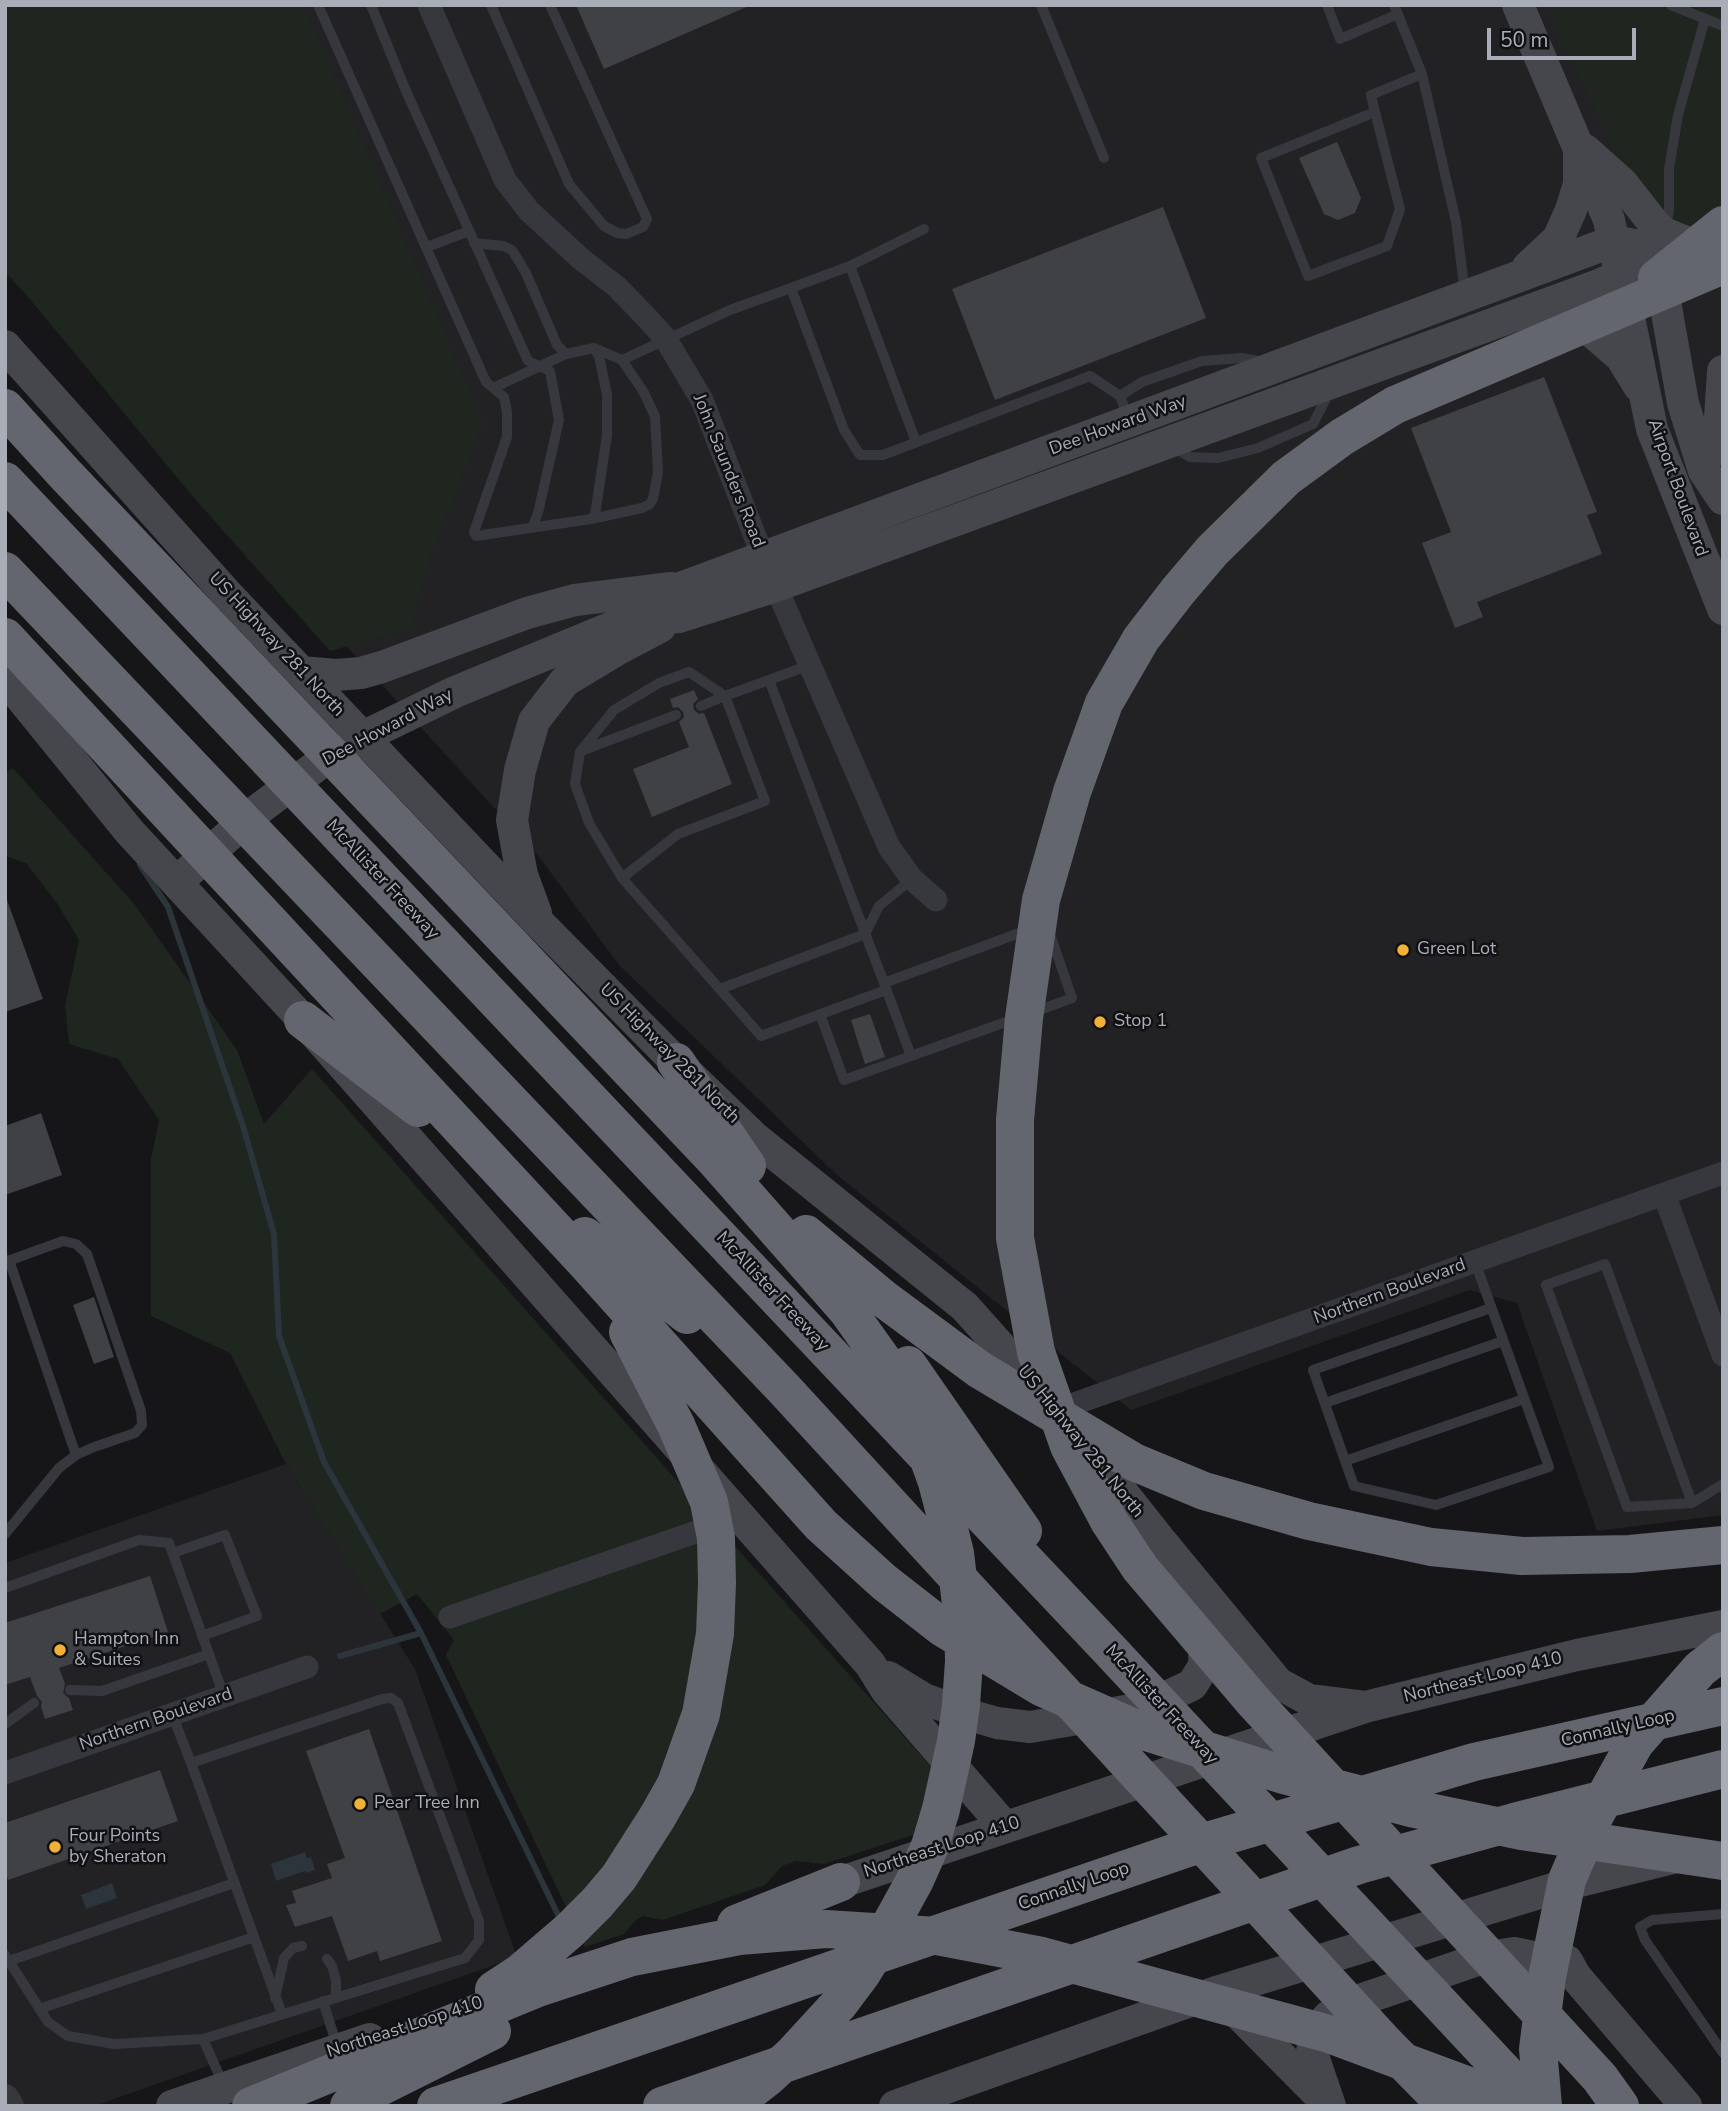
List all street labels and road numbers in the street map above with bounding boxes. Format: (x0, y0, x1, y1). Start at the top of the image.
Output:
street label: John Saunders Road (687, 391, 769, 551)
street label: Dee Howard Way (1047, 391, 1189, 461)
street label: Airport Boulevard (1642, 416, 1712, 560)
street label: US Highway 281 North (204, 568, 348, 722)
street label: Dee Howard Way (319, 685, 457, 771)
street label: McAllister Freeway (321, 816, 443, 944)
street label: US Highway 281 North (594, 979, 744, 1129)
street label: McAllister Freeway (711, 1228, 833, 1356)
street label: Northern Boulevard (1311, 1254, 1469, 1330)
street label: US Highway 281 North (1012, 1362, 1148, 1522)
street label: McAllister Freeway (1100, 1641, 1222, 1769)
street label: Northeast Loop 410 (1402, 1648, 1564, 1708)
street label: Northern Boulevard (77, 1684, 235, 1756)
street label: Connally Loop (1559, 1705, 1677, 1753)
street label: Northeast Loop 410 (861, 1813, 1023, 1883)
street label: Connally Loop (1016, 1858, 1132, 1916)
street label: Northeast Loop 410 (324, 1993, 486, 2063)

